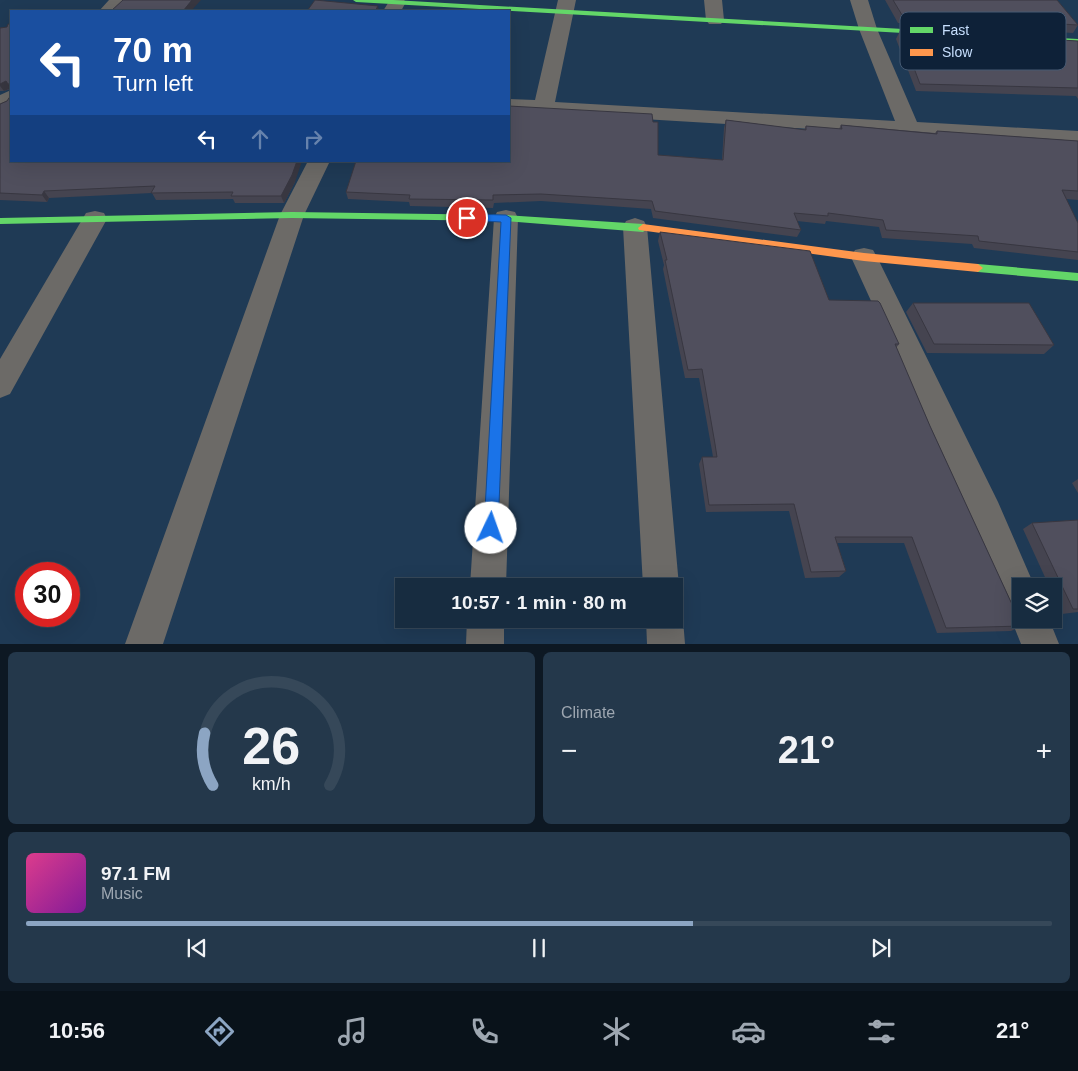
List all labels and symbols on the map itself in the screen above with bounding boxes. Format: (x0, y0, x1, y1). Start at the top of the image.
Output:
legend (900, 12, 1066, 70)
text: Fast (942, 22, 969, 38)
text: Slow (942, 44, 973, 60)
pin (446, 197, 488, 239)
position arrow (464, 501, 516, 553)
speed limit sign: 30 (15, 562, 80, 627)

